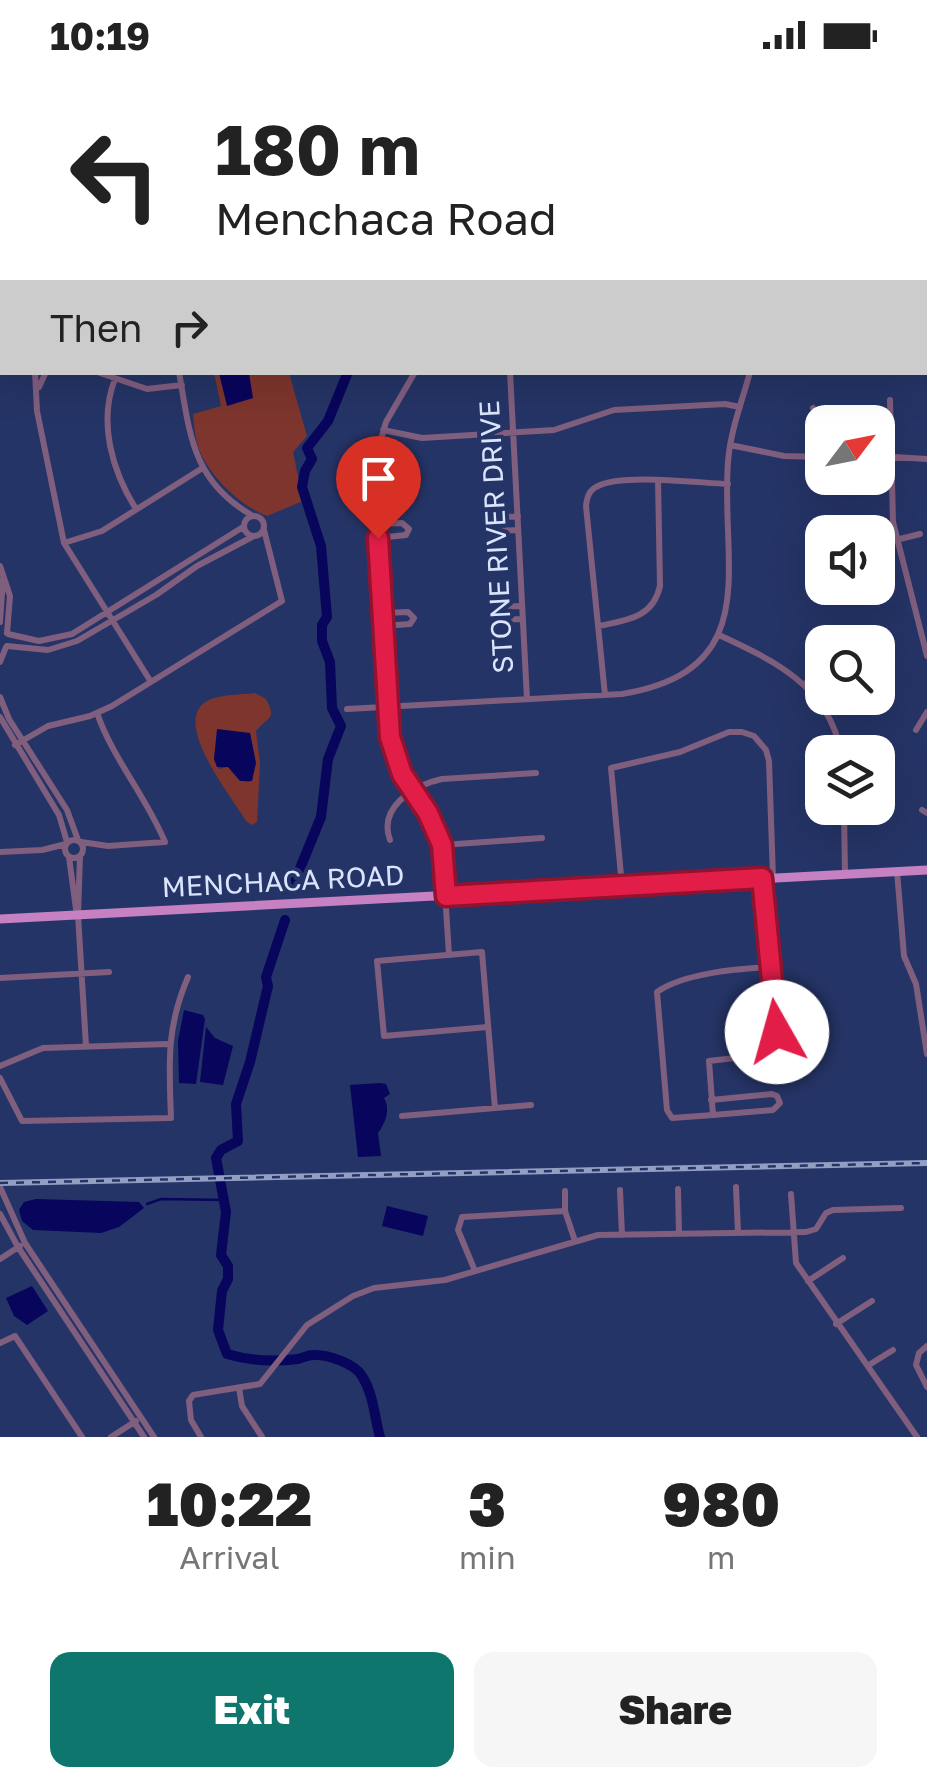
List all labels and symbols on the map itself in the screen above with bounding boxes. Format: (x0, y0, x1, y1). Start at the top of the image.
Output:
street label: STONE RIVER DRIVE (472, 400, 519, 674)
north arrow (805, 405, 895, 495)
pin (336, 436, 421, 539)
street label: MENCHACA ROAD (161, 858, 405, 903)
position arrow (725, 980, 829, 1084)

